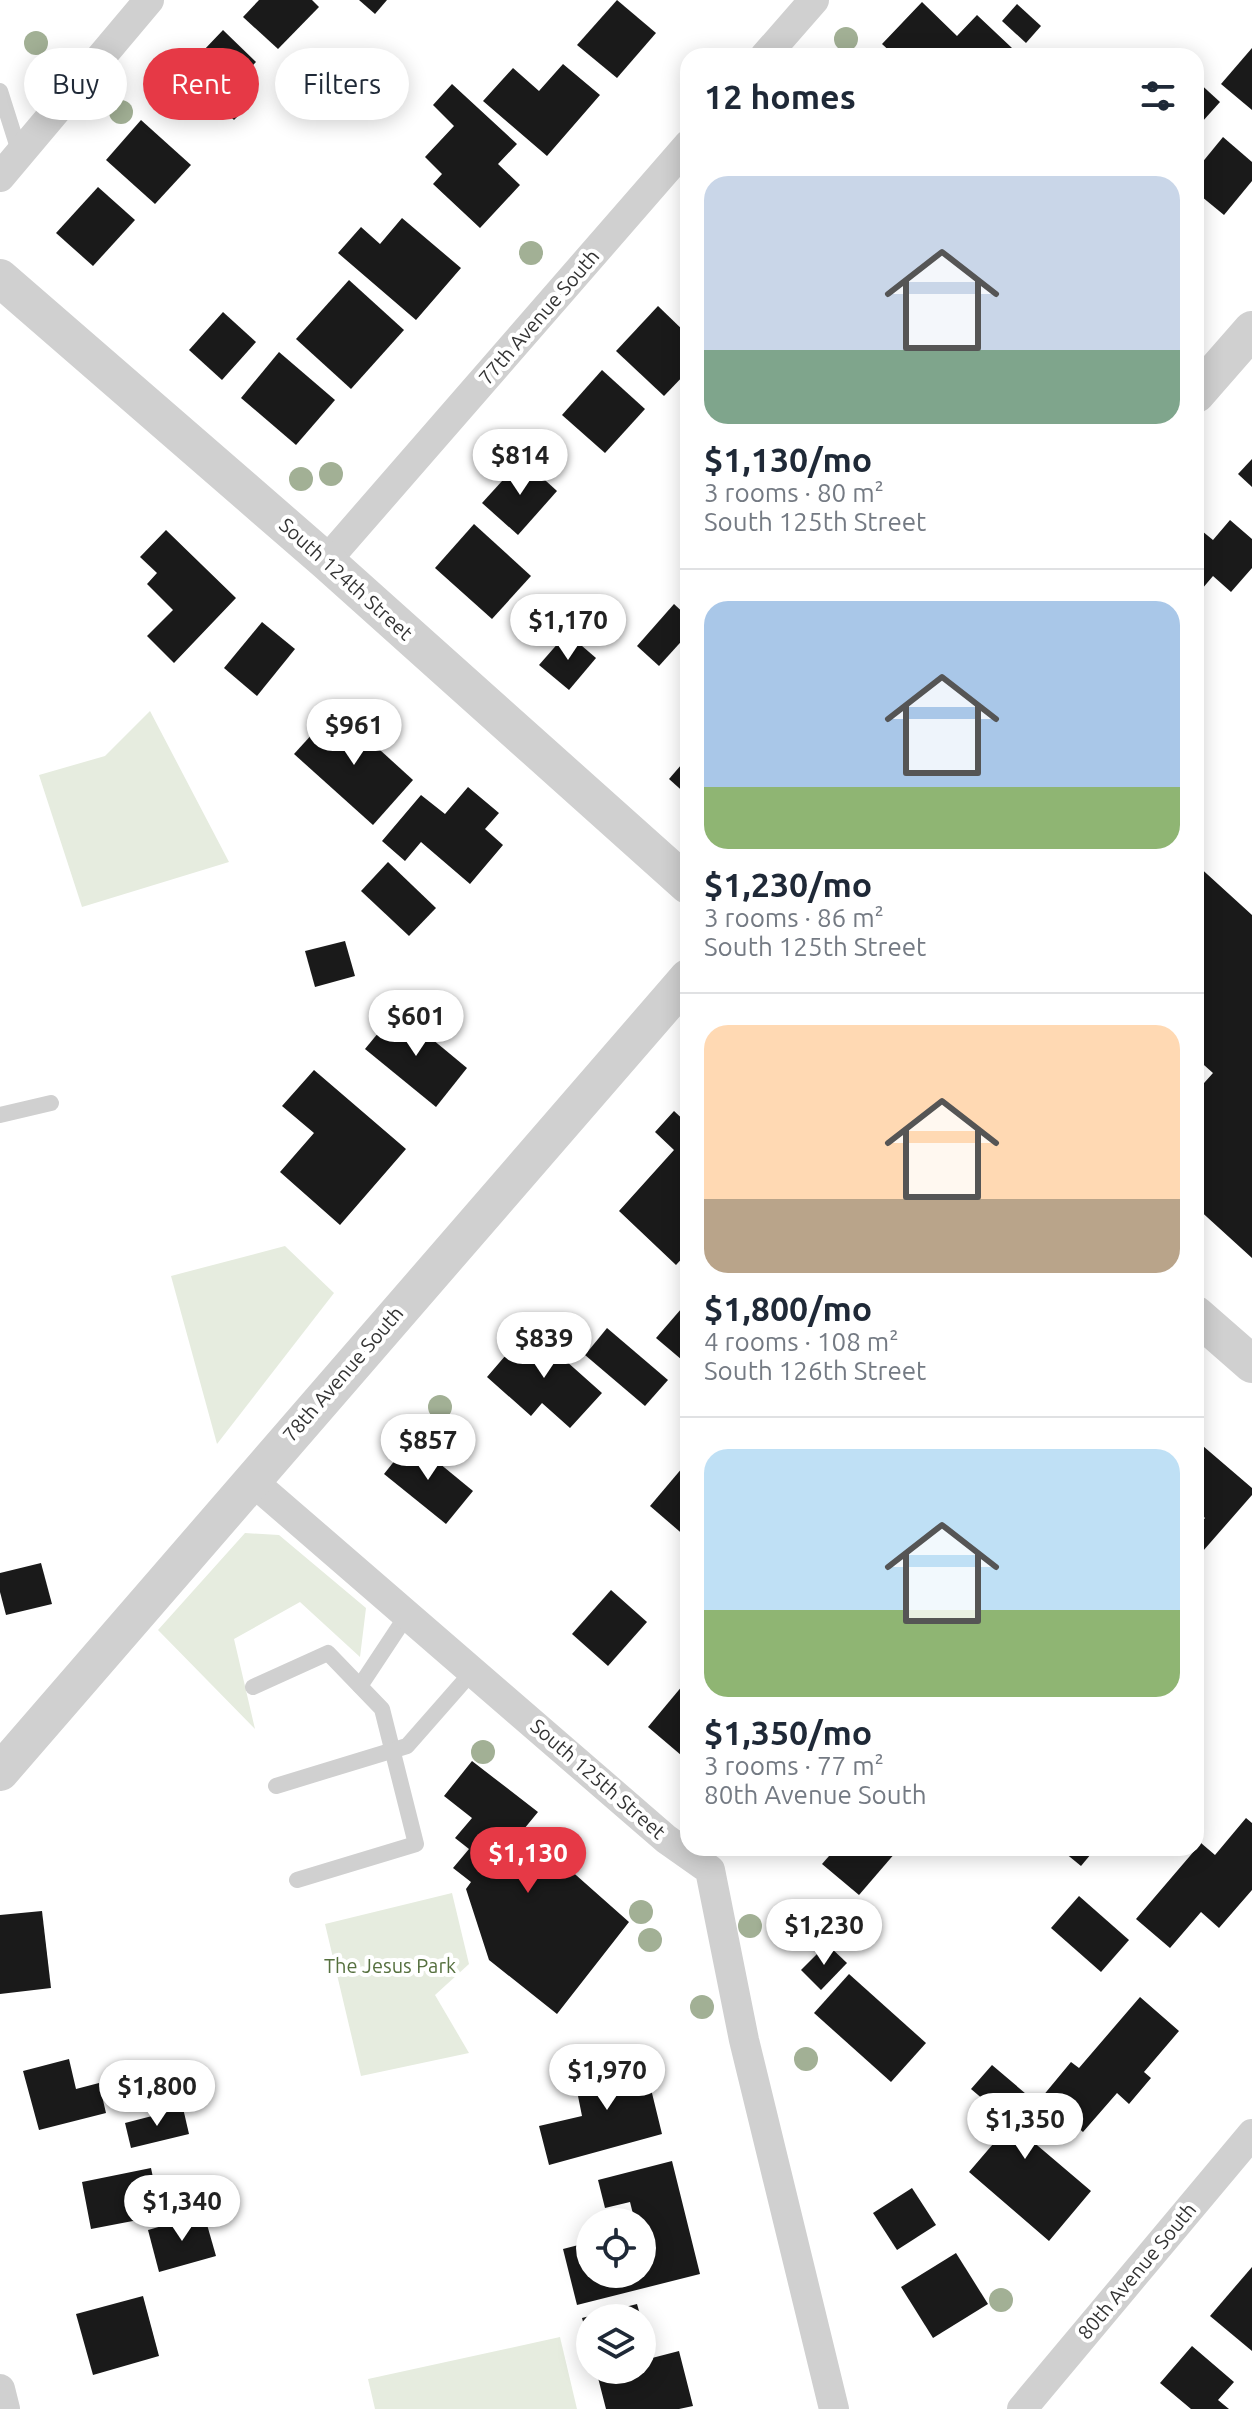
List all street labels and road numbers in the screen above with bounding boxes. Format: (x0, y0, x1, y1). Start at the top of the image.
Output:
street label: 77th Avenue South (474, 244, 603, 389)
street label: South 124th Street (275, 513, 418, 644)
street label: 78th Avenue South (278, 1301, 407, 1446)
street label: South 125th Street (526, 1714, 671, 1843)
street label: 80th Avenue South (1073, 2198, 1200, 2344)

